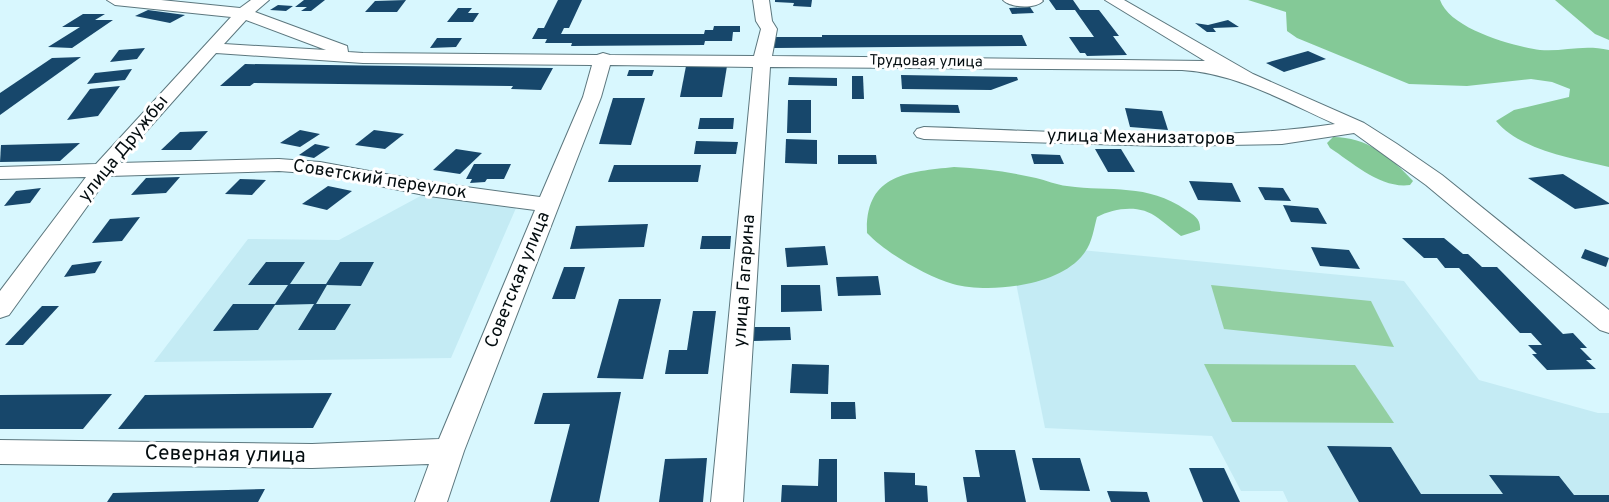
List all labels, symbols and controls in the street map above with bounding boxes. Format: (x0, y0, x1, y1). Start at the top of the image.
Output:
street label: Трудовая улица (869, 52, 983, 72)
street label: улица Дружбы (74, 91, 174, 207)
street label: улица Механизаторов (1047, 125, 1235, 151)
street label: Советский переулок (291, 155, 469, 205)
street label: Советская улица (480, 208, 556, 352)
street label: улица Гагарина (729, 214, 761, 348)
street label: Северная улица (144, 440, 306, 470)

